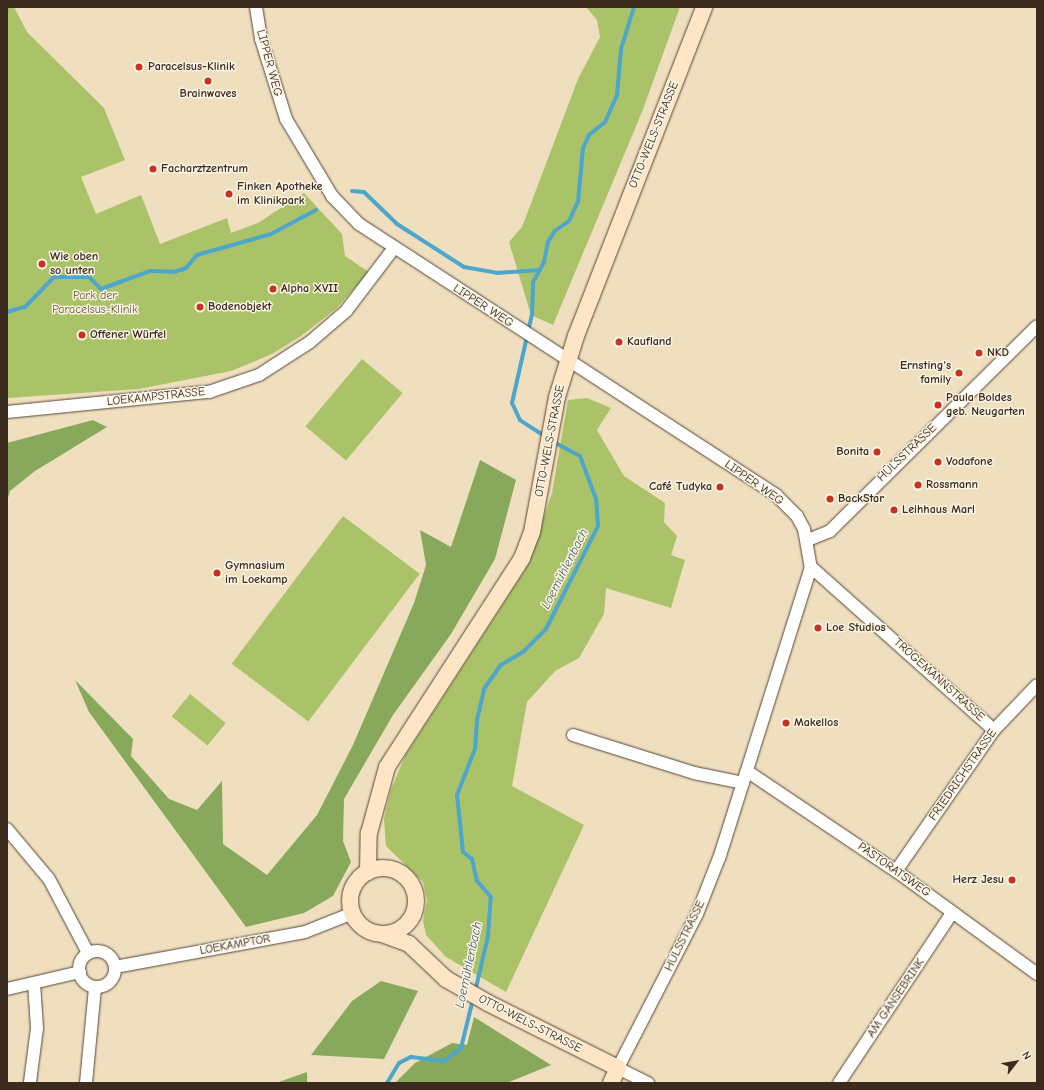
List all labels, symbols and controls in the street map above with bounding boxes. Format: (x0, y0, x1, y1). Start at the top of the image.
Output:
street label: LIPPER WEG (253, 28, 285, 98)
place label: Paracelsus-Klinik (148, 60, 235, 74)
marker: Paracelsus-Klinik (133, 61, 145, 73)
marker: Brainwaves (203, 76, 213, 86)
street label: OTTO-WELS-STRASSE (626, 79, 682, 191)
place label: Brainwaves (180, 87, 236, 101)
place label: Facharztzentrum (161, 162, 248, 176)
marker: Facharztzentrum (148, 164, 158, 174)
place label: Finken Apotheke im Klinikpark (237, 180, 322, 208)
marker: Finken Apotheke im Klinikpark (224, 189, 234, 199)
place label: Wie oben so unten (50, 250, 98, 278)
marker: Wie oben so unten (37, 259, 47, 269)
street label: LIPPER WEG (450, 281, 516, 331)
place label: Alpha XVII (281, 282, 338, 296)
marker: Alpha XVII (268, 284, 278, 294)
park label: Park der Paracelsus-Klinik (52, 289, 138, 317)
place label: Bodenobjekt (208, 300, 272, 314)
marker: Bodenobjekt (195, 302, 205, 312)
place label: Offener Würfel (90, 328, 166, 342)
marker: Offener Würfel (77, 330, 87, 340)
place label: Kaufland (627, 335, 672, 349)
marker: Kaufland (614, 337, 624, 347)
place label: NKD (987, 346, 1009, 360)
marker: NKD (974, 348, 984, 358)
place label: Ernsting's family (900, 359, 951, 387)
marker: Ernsting's family (954, 368, 964, 378)
street label: OTTO-WELS-STRASSE (532, 384, 568, 498)
street label: LOEKAMPSTRASSE (106, 385, 206, 409)
place label: Paula Boldes geb. Neugarten (946, 391, 1025, 419)
marker: Paula Boldes geb. Neugarten (933, 400, 943, 410)
street label: HÜLSSTRASSE (874, 421, 940, 485)
place label: Bonita (836, 445, 869, 459)
marker: Bonita (872, 447, 882, 457)
place label: Vodafone (946, 455, 993, 469)
street label: LIPPER WEG (722, 457, 786, 509)
marker: Vodafone (933, 457, 943, 467)
place label: Rossmann (926, 478, 978, 492)
place label: Café Tudyka (649, 480, 712, 494)
marker: Rossmann (913, 480, 923, 490)
marker: Café Tudyka (715, 482, 725, 492)
place label: BackStar (838, 492, 884, 506)
marker: BackStar (825, 494, 835, 504)
place label: Leihhaus Marl (902, 503, 975, 517)
marker: Leihhaus Marl (889, 505, 899, 515)
water label: Loemühlenbach (538, 526, 592, 612)
place label: Gymnasium im Loekamp (225, 559, 288, 587)
marker: Gymnasium im Loekamp (212, 568, 222, 578)
place label: Loe Studios (826, 621, 886, 635)
marker: Loe Studios (813, 623, 823, 633)
street label: TROGEMANNSTRASSE (891, 635, 987, 725)
place label: Makellos (794, 716, 838, 730)
marker: Makellos (781, 718, 791, 728)
street label: FRIEDRICHSTRASSE (926, 726, 1000, 824)
street label: PASTORATSWEG (855, 840, 933, 900)
place label: Herz Jesu (952, 873, 1004, 887)
marker: Herz Jesu (1007, 875, 1017, 885)
street label: HÜLSSTRASSE (662, 898, 708, 974)
water label: Loemühlenbach (452, 920, 486, 1010)
street label: LOEKAMPTOR (199, 932, 271, 958)
street label: AM GÄNSEBRINK (864, 956, 928, 1040)
street label: OTTO-WELS-STRASSE (476, 992, 584, 1056)
north arrow (996, 1042, 1036, 1082)
text: N (1019, 1049, 1034, 1062)

